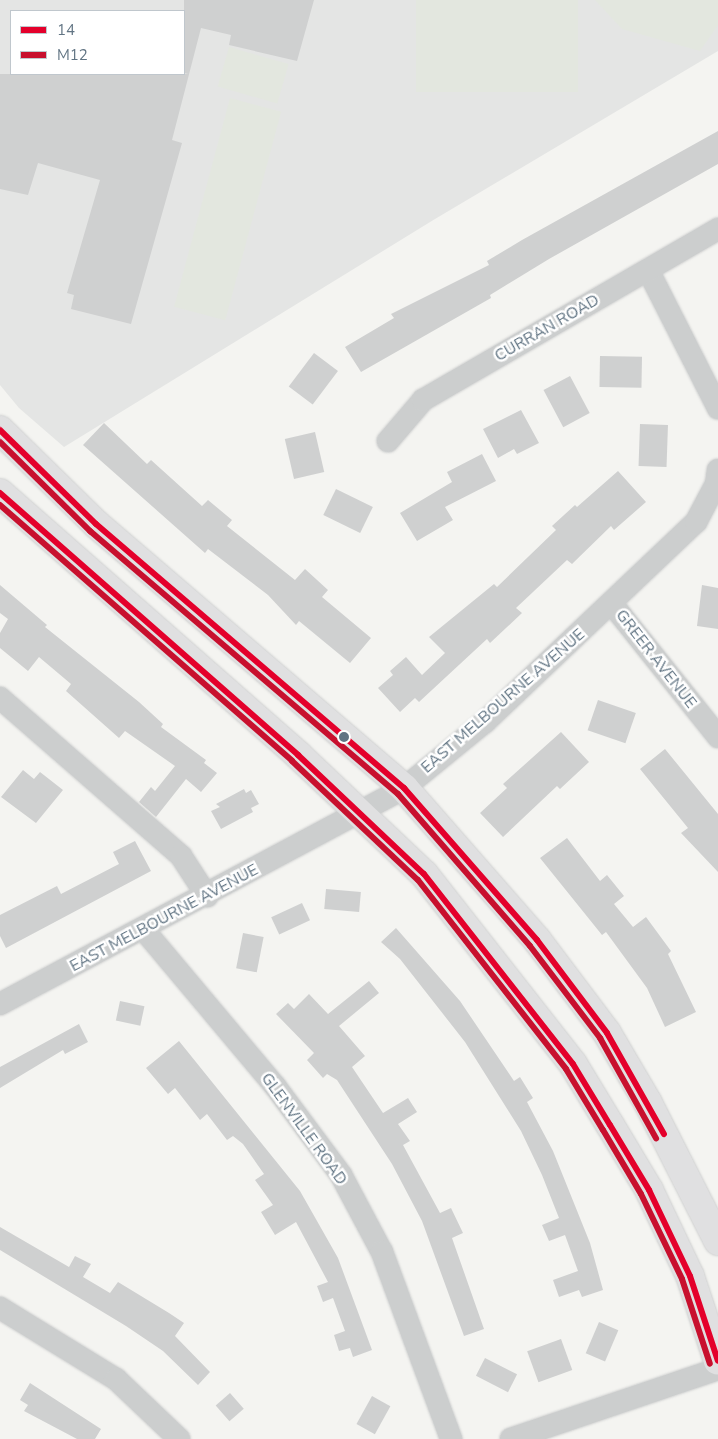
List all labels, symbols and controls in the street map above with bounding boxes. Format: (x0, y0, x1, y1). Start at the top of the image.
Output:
legend (10, 10, 185, 75)
text: 14 (57, 20, 75, 40)
text: M12 (57, 45, 88, 65)
street label: CURRAN ROAD (491, 290, 603, 366)
street label: GREER AVENUE (612, 606, 700, 712)
street label: EAST MELBOURNE AVENUE (417, 625, 589, 777)
unlabelled marker (339, 732, 349, 742)
street label: EAST MELBOURNE AVENUE (67, 860, 261, 976)
street label: GLENVILLE ROAD (257, 1069, 351, 1189)

